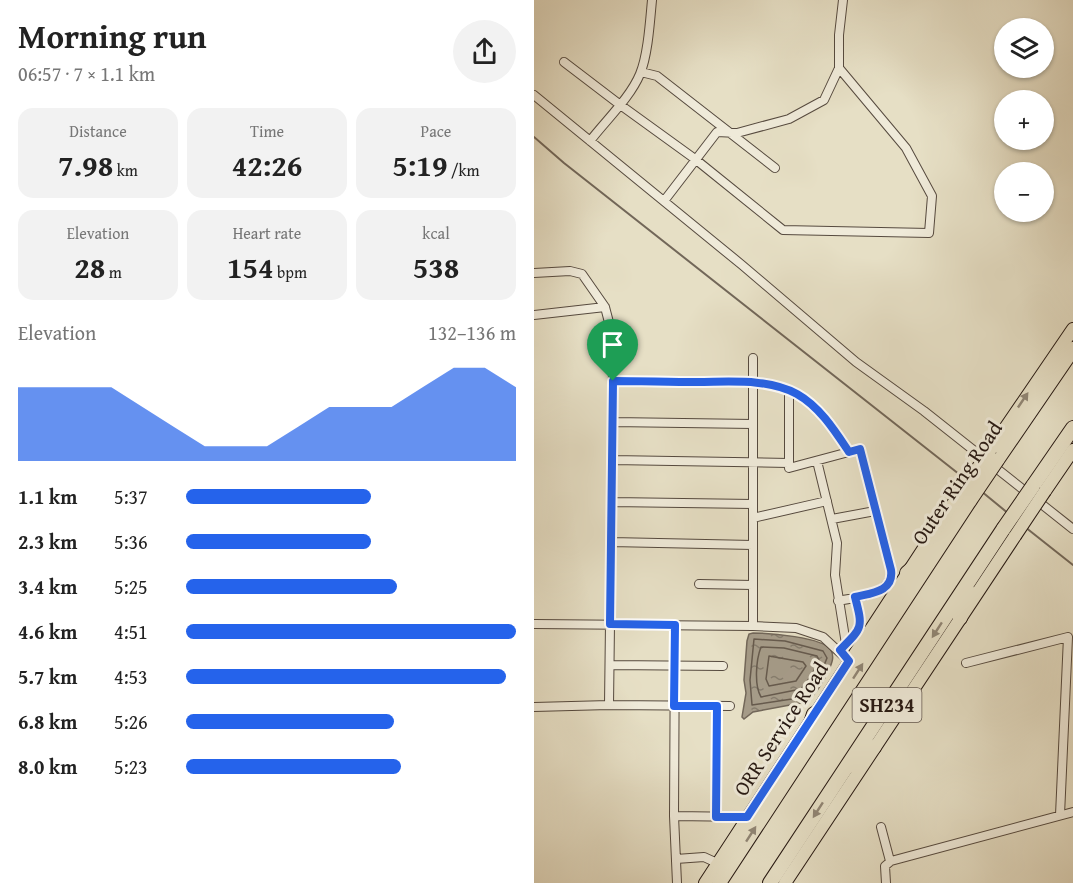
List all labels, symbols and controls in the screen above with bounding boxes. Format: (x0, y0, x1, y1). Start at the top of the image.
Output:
text: Morning run (18, 12, 207, 60)
map controls (994, 18, 1054, 222)
button: layers (994, 18, 1054, 78)
button: share (453, 20, 516, 83)
text: 06:57 · 7 × 1.1 km (18, 59, 155, 88)
button: + (994, 90, 1054, 150)
text: Distance (69, 119, 127, 143)
text: Time (250, 119, 284, 143)
text: Pace (421, 119, 451, 143)
text: 7.98 (58, 143, 113, 187)
text: 42:26 (232, 143, 302, 187)
text: 5:19 (392, 143, 447, 187)
text: km (113, 158, 138, 182)
text: /km (447, 158, 480, 182)
button: − (994, 162, 1054, 222)
text: Elevation (67, 221, 129, 245)
text: Heart rate (233, 221, 301, 245)
text: kcal (422, 221, 450, 245)
text: 28 (74, 245, 105, 289)
text: 154 (227, 245, 274, 289)
text: 538 (413, 245, 459, 289)
text: m (105, 260, 122, 284)
text: bpm (274, 260, 307, 284)
text: Elevation (18, 318, 96, 347)
text: 132–136 m (428, 318, 516, 347)
pin (587, 319, 638, 381)
icon: arrive (596, 328, 629, 361)
one-way arrow (1017, 392, 1028, 408)
street label: Outer Ring Road (904, 414, 1010, 551)
text: 1.1 km (18, 482, 77, 511)
text: 5:37 (114, 482, 148, 511)
text: 2.3 km (18, 527, 77, 556)
text: 5:36 (114, 527, 148, 556)
text: 3.4 km (18, 572, 77, 601)
text: 5:25 (114, 572, 148, 601)
text: 4.6 km (18, 617, 77, 646)
text: 4:51 (114, 617, 148, 646)
one-way arrow (931, 621, 943, 637)
street label: ORR Service Road (726, 655, 836, 802)
text: 5.7 km (18, 662, 77, 691)
text: 4:53 (114, 662, 148, 691)
one-way arrow (852, 663, 863, 679)
road number: SH234 (852, 688, 922, 722)
text: 6.8 km (18, 707, 77, 736)
text: 5:26 (114, 707, 148, 736)
text: 8.0 km (18, 752, 77, 781)
text: 5:23 (114, 752, 148, 781)
one-way arrow (813, 802, 824, 818)
one-way arrow (745, 826, 756, 842)

